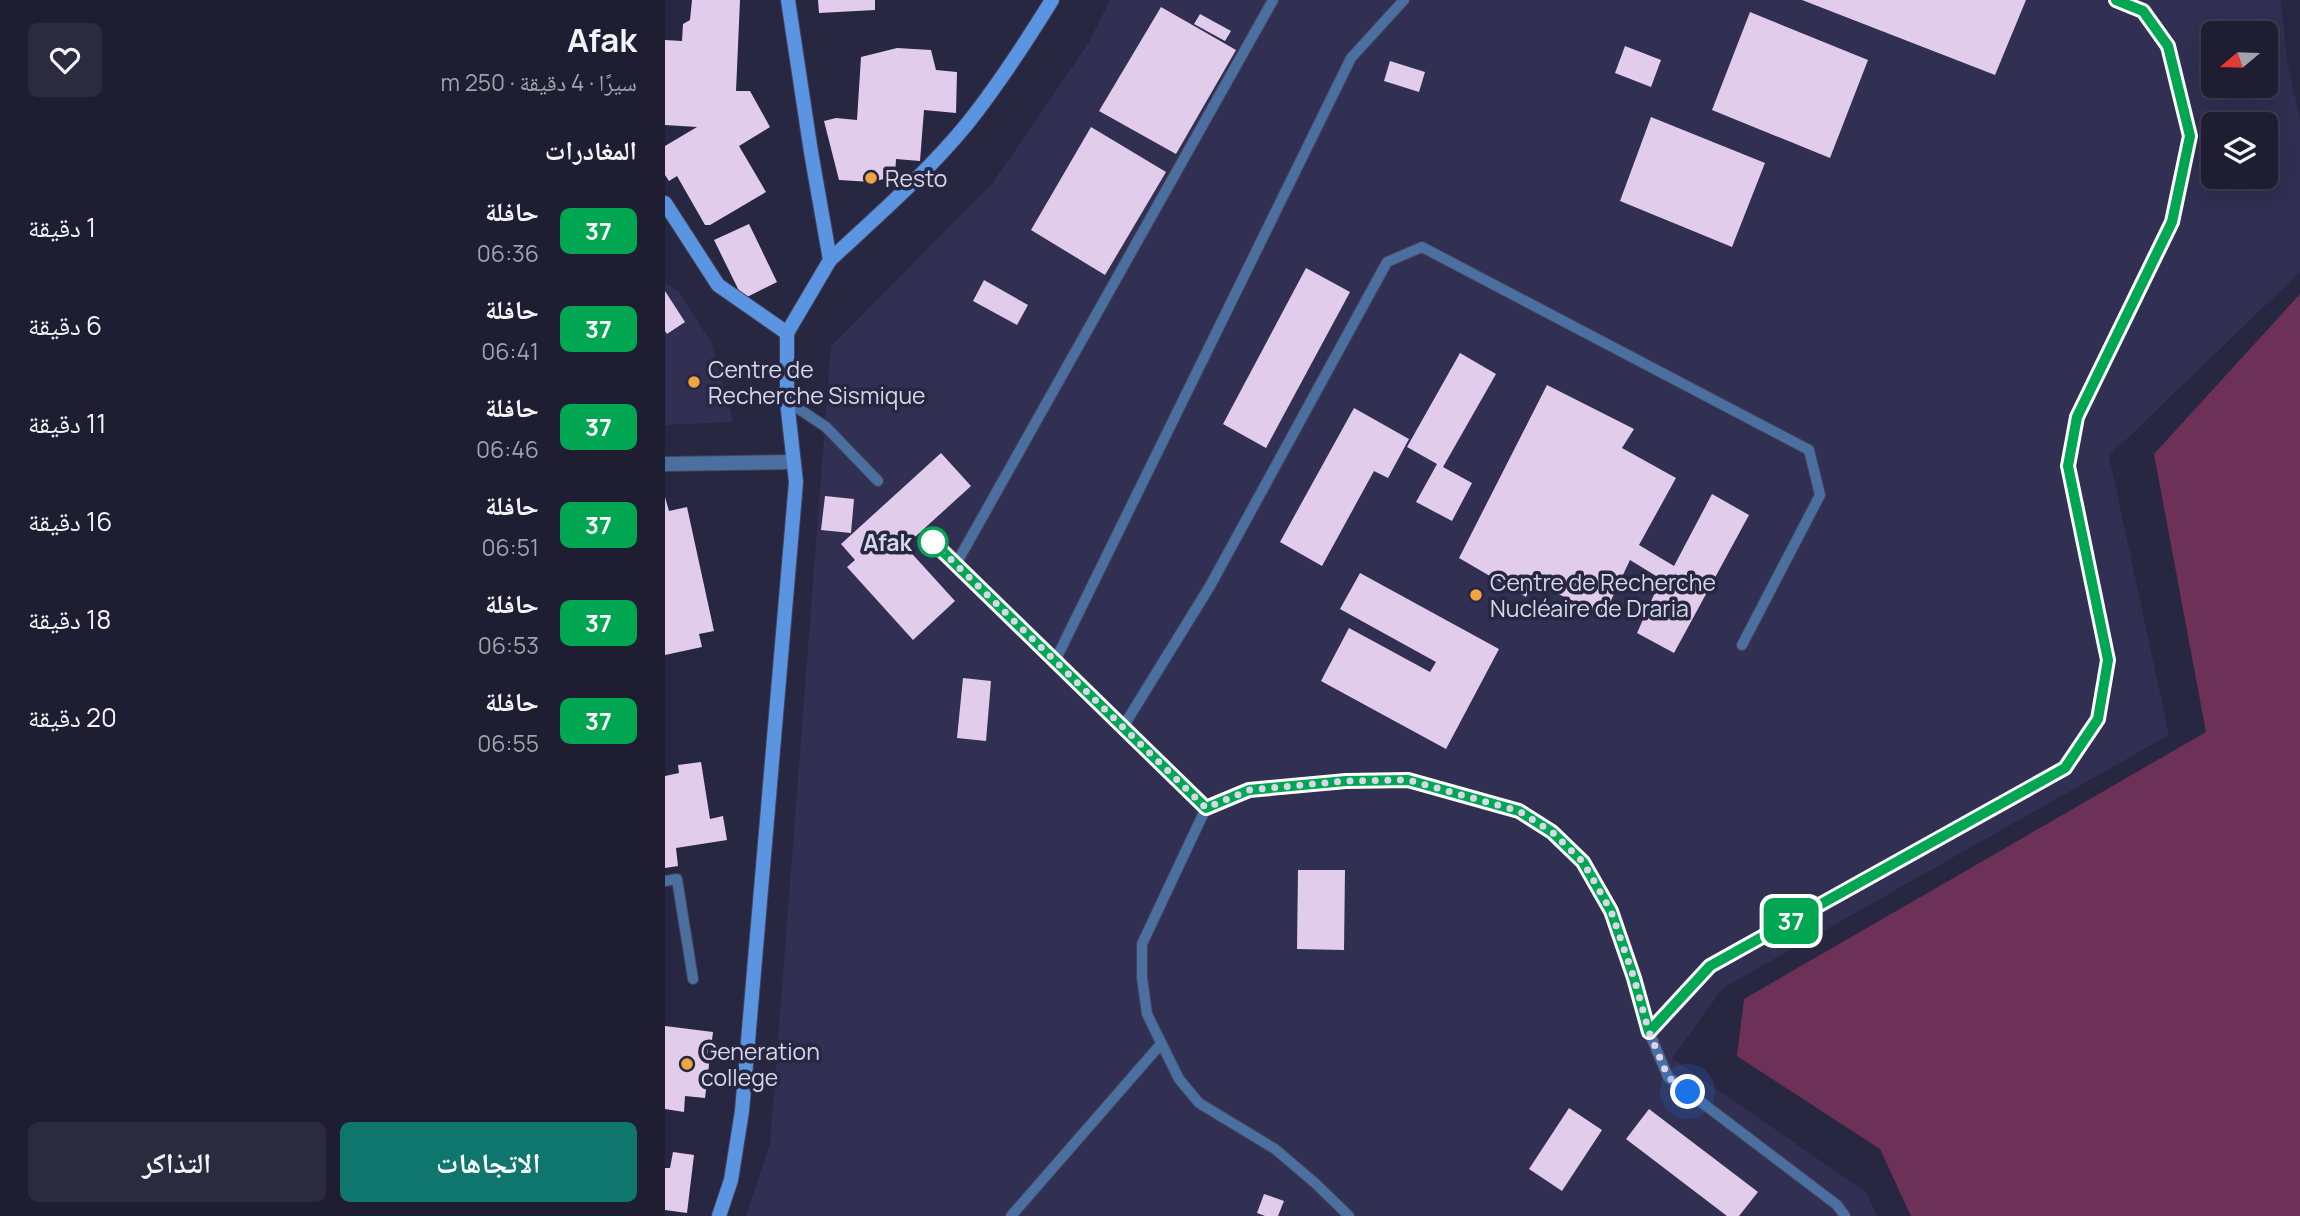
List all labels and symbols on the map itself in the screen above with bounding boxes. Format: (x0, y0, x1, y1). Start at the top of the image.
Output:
north arrow (2201, 21, 2279, 98)
place label: Resto (885, 162, 947, 194)
marker: Resto (863, 170, 879, 186)
place label: Centre de Recherche Sismique (708, 353, 926, 411)
marker: Centre de Recherche Sismique (686, 374, 702, 390)
place label: Afak (863, 526, 913, 558)
marker: Afak (918, 527, 948, 557)
place label: Centre de Recherche Nucléaire de Draria (1490, 566, 1716, 624)
marker: Centre de Recherche Nucléaire de Draria (1468, 587, 1484, 603)
line badge: 37 (1759, 898, 1823, 944)
place label: Generation college (701, 1035, 820, 1093)
marker: Generation college (679, 1056, 695, 1072)
your location (1670, 1074, 1705, 1109)

